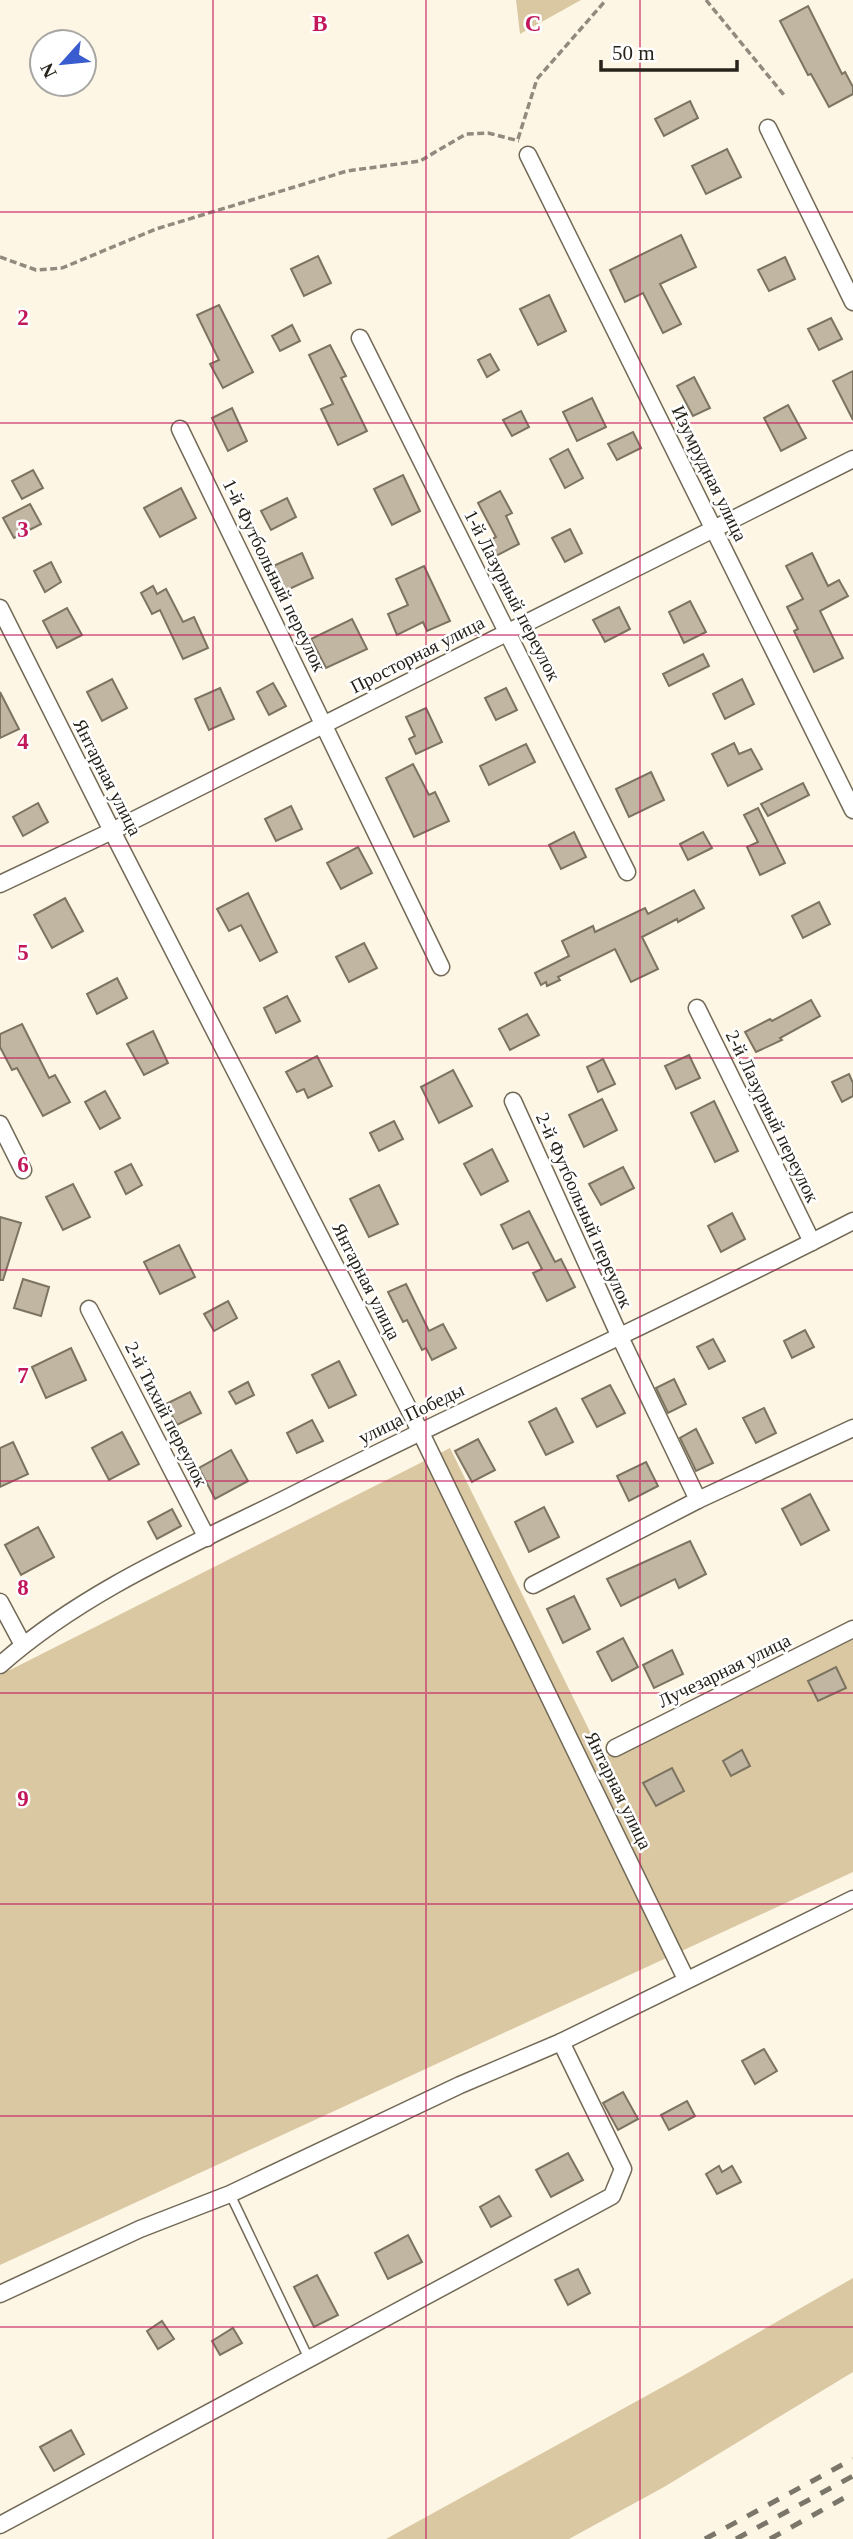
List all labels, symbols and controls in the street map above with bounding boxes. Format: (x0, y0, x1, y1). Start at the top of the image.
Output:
text: B (312, 11, 328, 36)
text: C (525, 11, 541, 36)
north arrow (28, 28, 98, 98)
scale bar (601, 28, 738, 72)
text: 50 m (612, 41, 655, 65)
text: N (36, 59, 61, 81)
text: 2 (17, 305, 29, 330)
street label: Изумрудная улица (668, 402, 752, 545)
street label: 1-й Футбольный переулок (219, 476, 331, 676)
street label: 1-й Лазурный переулок (460, 506, 565, 685)
text: 3 (17, 517, 29, 542)
street label: Просторная улица (347, 611, 488, 697)
street label: Янтарная улица (69, 715, 146, 840)
text: 4 (17, 729, 29, 754)
text: 5 (17, 940, 29, 965)
street label: 2-й Лазурный переулок (722, 1027, 824, 1206)
street label: 2-й Футбольный переулок (532, 1109, 637, 1312)
text: 6 (17, 1152, 29, 1177)
street label: Янтарная улица (328, 1219, 405, 1344)
street label: 2-й Тихий переулок (121, 1338, 212, 1491)
text: 7 (17, 1363, 29, 1388)
street label: улица Победы (355, 1379, 468, 1448)
text: 8 (17, 1575, 29, 1600)
street label: Лучезарная улица (655, 1629, 794, 1712)
street label: Янтарная улица (581, 1728, 656, 1853)
text: 9 (17, 1786, 29, 1811)

